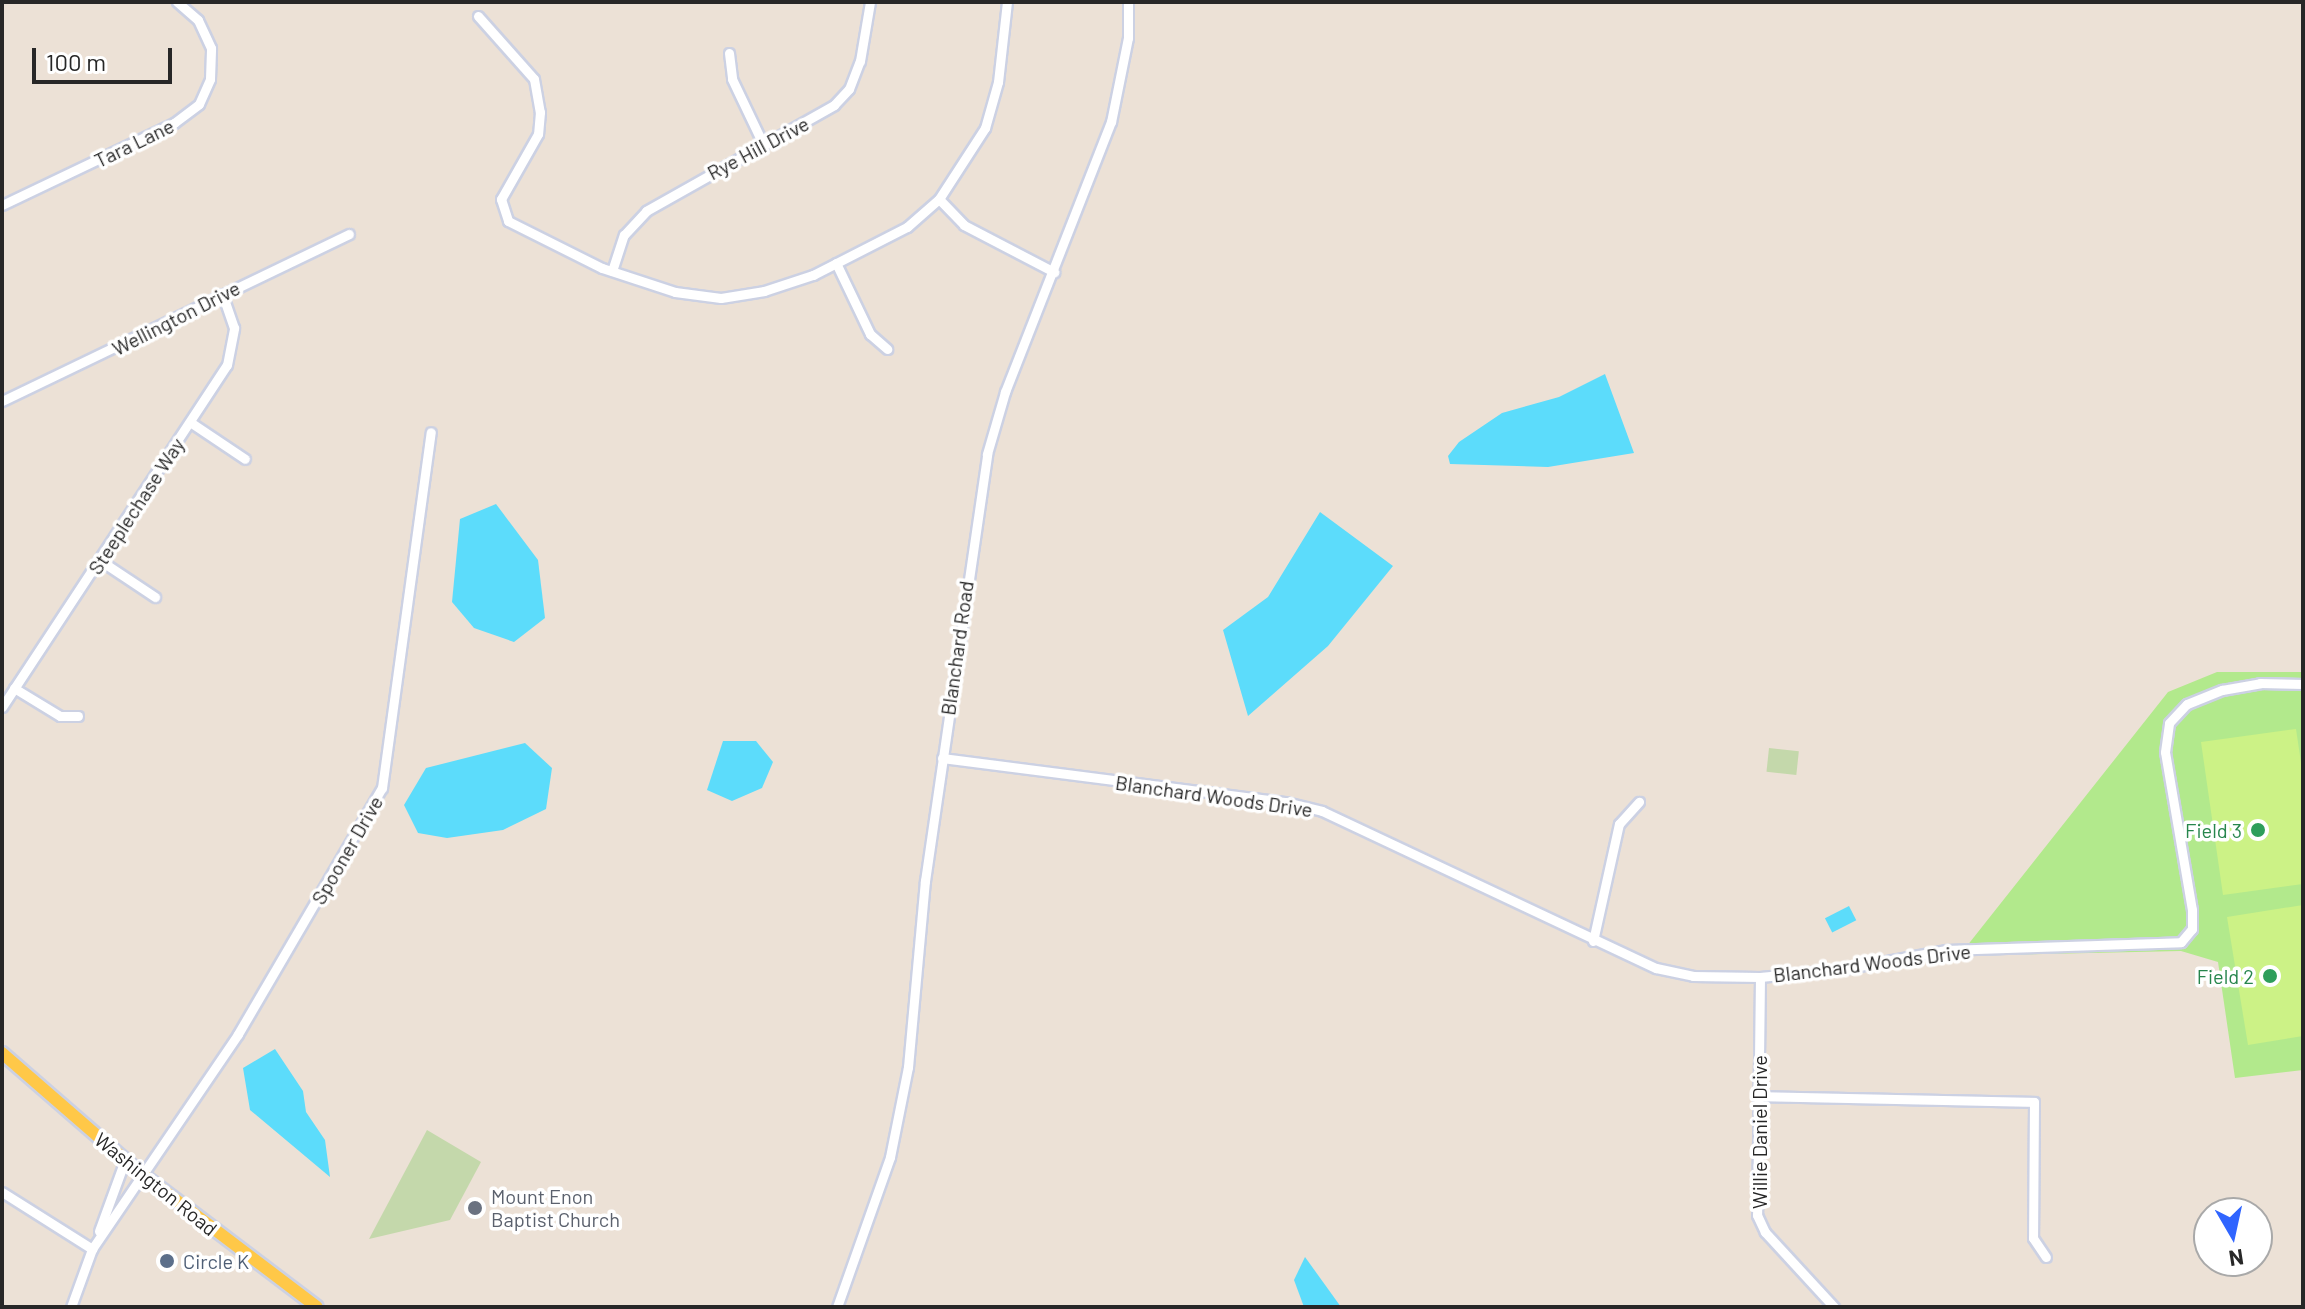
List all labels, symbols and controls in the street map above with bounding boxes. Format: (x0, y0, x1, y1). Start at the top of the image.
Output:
scale bar (36, 32, 176, 82)
text: 100 m (46, 47, 106, 76)
street label: Rye Hill Drive (703, 111, 813, 185)
street label: Tara Lane (90, 113, 178, 173)
street label: Wellington Drive (108, 275, 244, 361)
street label: Steeplechase Way (83, 433, 189, 579)
street label: Blanchard Road (936, 579, 978, 717)
street label: Blanchard Woods Drive (1114, 770, 1314, 822)
street label: Spooner Drive (306, 791, 388, 909)
place label: Field 3 (2185, 818, 2242, 842)
marker: Field 3 (2249, 821, 2267, 839)
street label: Blanchard Woods Drive (1772, 939, 1972, 987)
place label: Field 2 (2197, 964, 2254, 988)
marker: Field 2 (2261, 967, 2279, 985)
street label: Willie Daniel Drive (1747, 1055, 1771, 1209)
street label: Washington Road (90, 1127, 222, 1241)
place label: Mount Enon Baptist Church (491, 1184, 620, 1231)
north arrow (2193, 1197, 2273, 1277)
marker: Mount Enon Baptist Church (466, 1199, 484, 1217)
text: N (2227, 1245, 2246, 1273)
place label: Circle K (183, 1249, 249, 1273)
marker: Circle K (158, 1252, 176, 1270)

